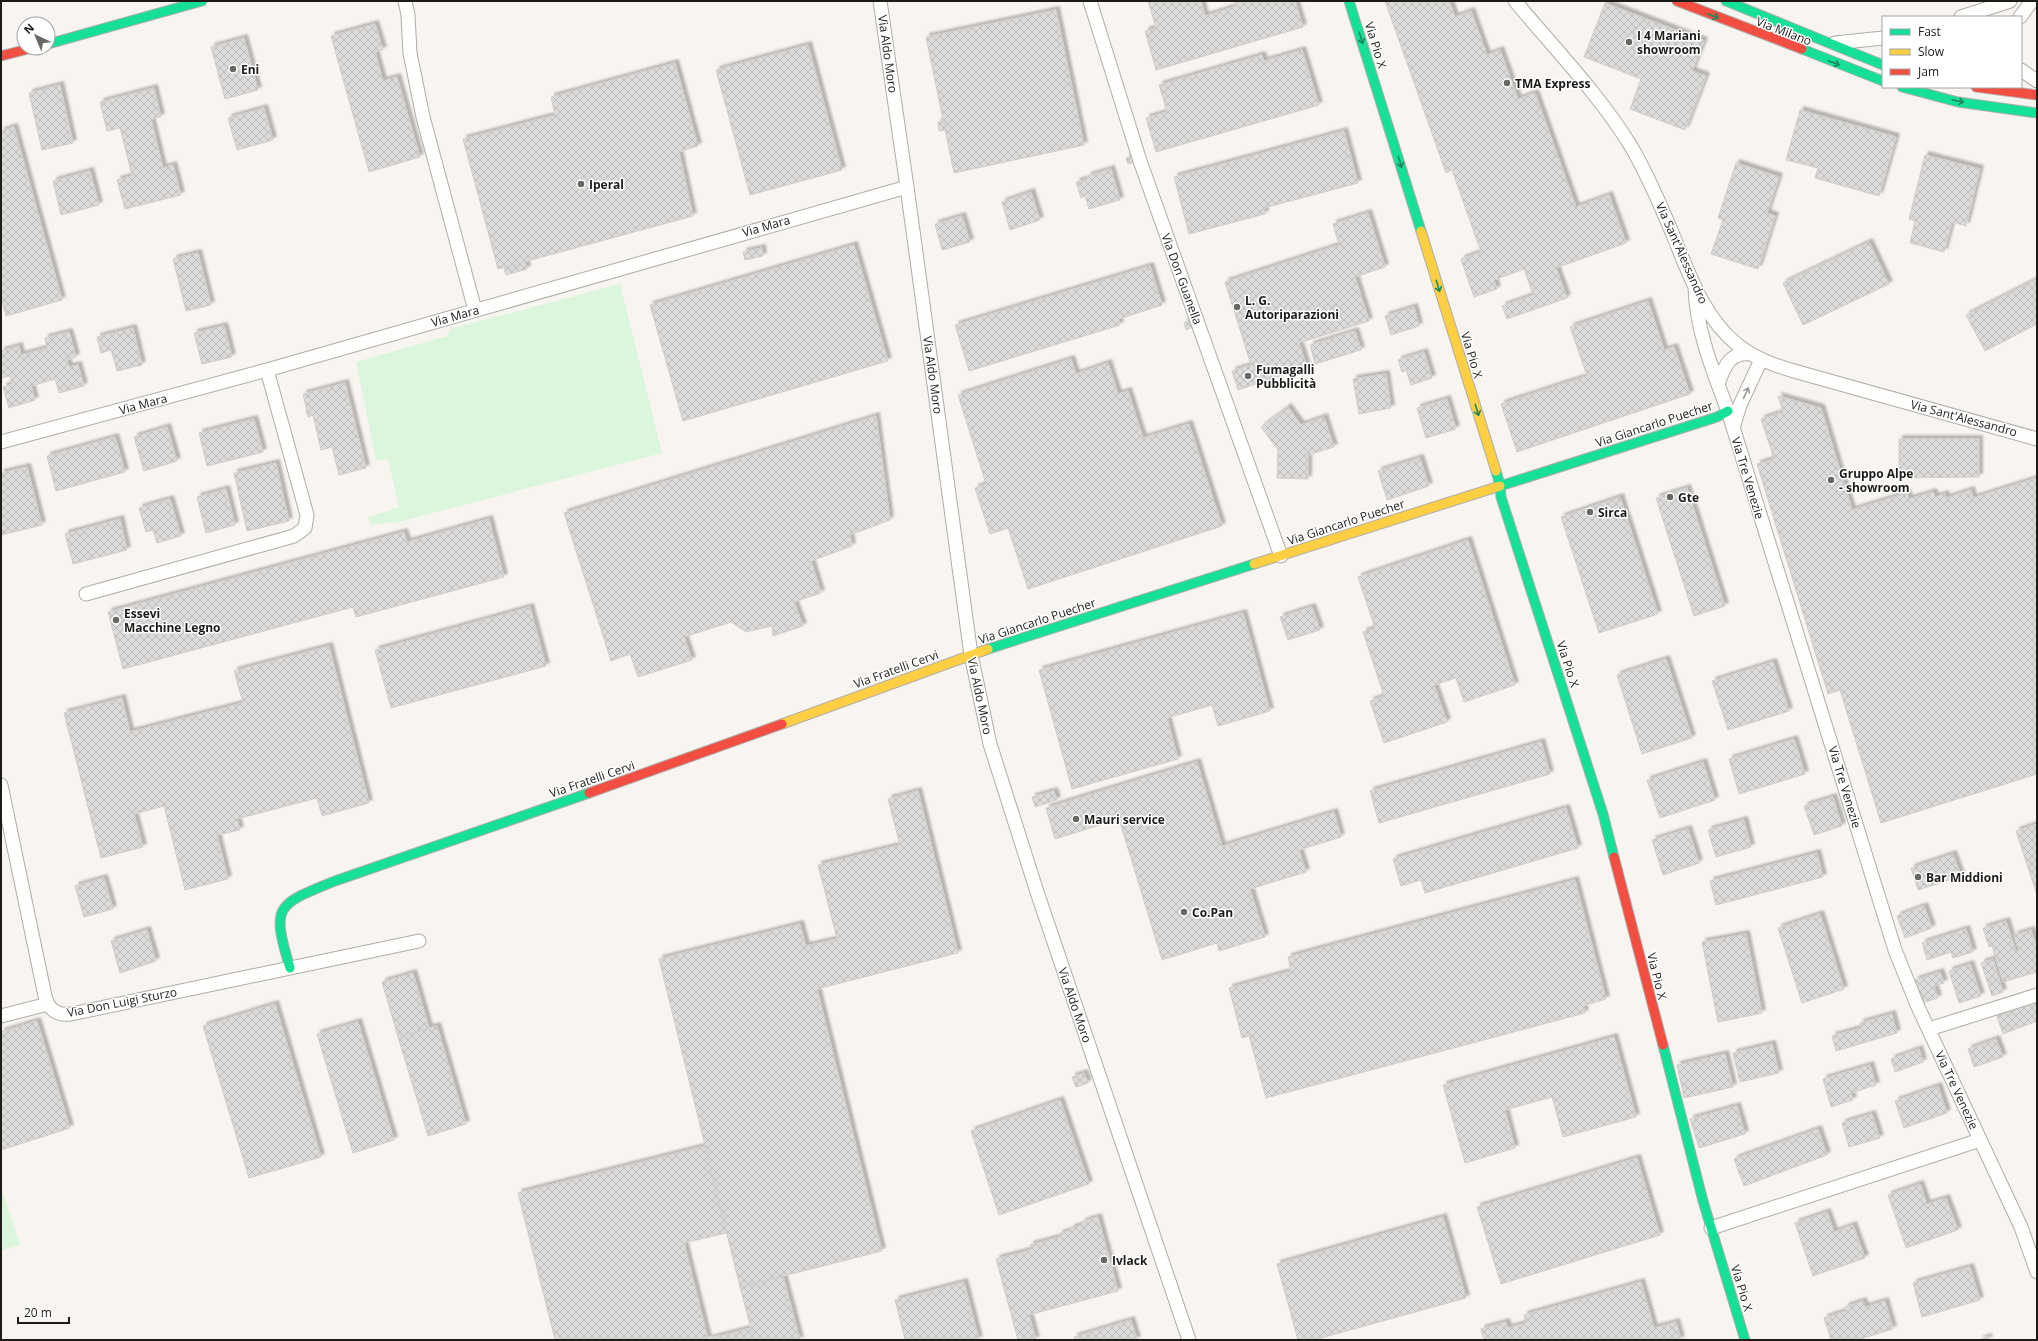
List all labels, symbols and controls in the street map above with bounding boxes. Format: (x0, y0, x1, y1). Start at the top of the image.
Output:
one-way arrow (1707, 12, 1719, 20)
street label: Via Milano (1754, 13, 1814, 49)
street label: Via Aldo Moro (874, 14, 902, 94)
north arrow (16, 16, 56, 56)
legend (1882, 16, 2022, 88)
text: N (20, 20, 37, 37)
street label: Via Pio X (1361, 20, 1391, 70)
text: Fast (1918, 23, 1941, 40)
place label: I 4 Mariani showroom (1637, 27, 1701, 58)
one-way arrow (1358, 32, 1366, 44)
marker: I 4 Mariani showroom (1624, 37, 1634, 47)
text: Slow (1918, 43, 1945, 60)
one-way arrow (1828, 59, 1840, 67)
place label: Eni (241, 61, 259, 78)
text: Jam (1917, 63, 1939, 80)
marker: Eni (228, 64, 238, 74)
place label: TMA Express (1515, 75, 1590, 92)
marker: TMA Express (1502, 78, 1512, 88)
one-way arrow (1951, 98, 1964, 106)
one-way arrow (1397, 155, 1404, 168)
place label: Iperal (589, 176, 624, 193)
marker: Iperal (576, 179, 586, 189)
street label: Via Sant'Alessandro (1652, 199, 1712, 307)
street label: Via Mara (740, 211, 792, 241)
street label: Via Don Guanella (1158, 231, 1206, 327)
one-way arrow (1435, 280, 1443, 292)
place label: L. G. Autoriparazioni (1245, 292, 1339, 323)
street label: Via Mara (429, 301, 481, 331)
marker: L. G. Autoriparazioni (1232, 302, 1242, 312)
street label: Via Pio X (1457, 330, 1487, 380)
street label: Via Aldo Moro (919, 335, 947, 415)
place label: Fumagalli Pubblicità (1256, 361, 1316, 392)
marker: Fumagalli Pubblicità (1243, 371, 1253, 381)
one-way arrow (1743, 388, 1750, 400)
street label: Via Mara (117, 389, 169, 419)
street label: Via Sant'Alessandro (1909, 396, 2019, 440)
street label: Via Giancarlo Puecher (1593, 397, 1715, 451)
one-way arrow (1474, 404, 1481, 417)
street label: Via Tre Venezie (1727, 435, 1769, 521)
place label: Gruppo Alpe - showroom (1839, 465, 1913, 496)
marker: Gruppo Alpe - showroom (1826, 475, 1836, 485)
place label: Gte (1678, 489, 1699, 506)
marker: Gte (1665, 492, 1675, 502)
street label: Via Giancarlo Puecher (1285, 495, 1407, 549)
place label: Sirca (1598, 504, 1627, 521)
marker: Sirca (1585, 507, 1595, 517)
street label: Via Giancarlo Puecher (976, 594, 1098, 648)
place label: Essevi Macchine Legno (124, 605, 221, 636)
marker: Essevi Macchine Legno (111, 615, 121, 625)
street label: Via Pio X (1553, 639, 1583, 689)
street label: Via Fratelli Cervi (851, 646, 941, 692)
street label: Via Aldo Moro (964, 656, 996, 736)
street label: Via Tre Venezie (1824, 744, 1866, 830)
street label: Via Fratelli Cervi (547, 756, 637, 802)
place label: Mauri service (1084, 811, 1165, 828)
marker: Mauri service (1071, 814, 1081, 824)
place label: Bar Middioni (1926, 869, 2003, 886)
marker: Bar Middioni (1913, 872, 1923, 882)
place label: Co.Pan (1192, 904, 1233, 921)
marker: Co.Pan (1179, 907, 1189, 917)
street label: Via Pio X (1643, 951, 1671, 1001)
street label: Via Aldo Moro (1054, 965, 1096, 1045)
street label: Via Don Luigi Sturzo (66, 983, 178, 1021)
street label: Via Tre Venezie (1931, 1048, 1983, 1132)
place label: Ivlack (1112, 1252, 1148, 1269)
marker: Ivlack (1099, 1255, 1109, 1265)
street label: Via Pio X (1727, 1263, 1757, 1313)
scale bar (18, 1299, 69, 1325)
text: 20 m (24, 1304, 52, 1321)

